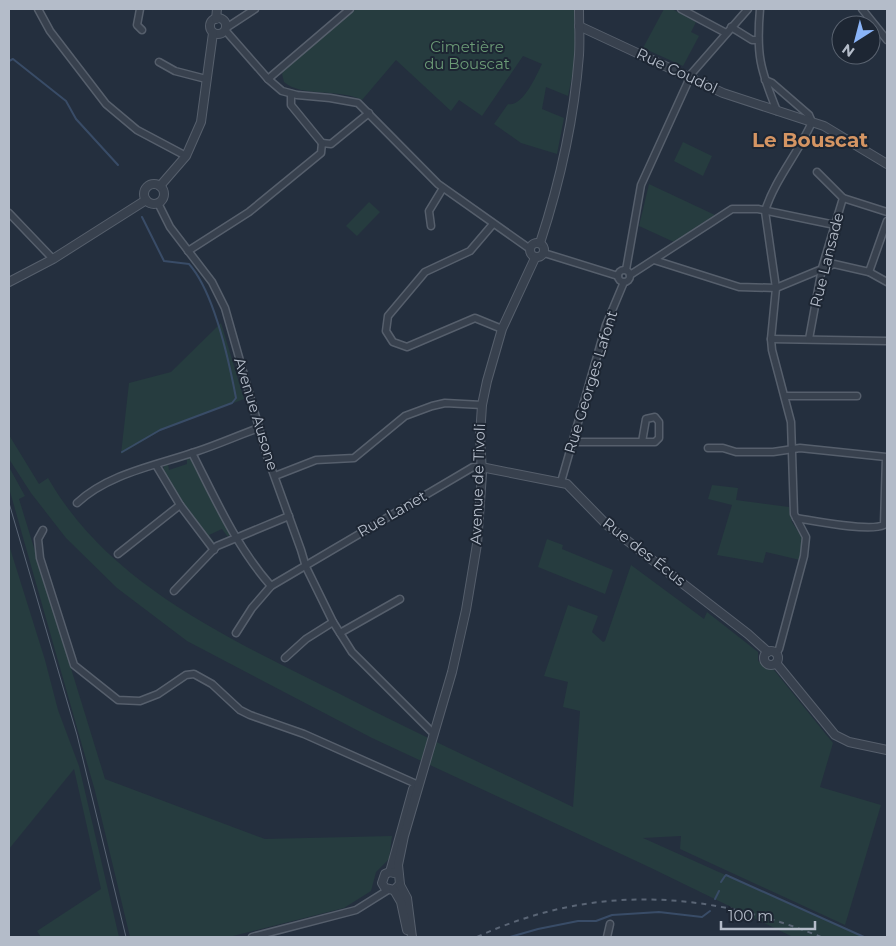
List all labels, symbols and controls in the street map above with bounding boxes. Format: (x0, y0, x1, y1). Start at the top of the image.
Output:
north arrow (831, 15, 881, 65)
park label: Cimetière du Bouscat (424, 37, 510, 73)
text: N (838, 40, 858, 61)
street label: Rue Coudol (634, 43, 721, 98)
district label: Le Bouscat (752, 128, 868, 152)
street label: Rue Lansade (806, 210, 847, 309)
street label: Rue Georges Lafont (560, 308, 621, 456)
street label: Avenue Ausone (230, 355, 283, 473)
street label: Avenue de Tivoli (466, 423, 489, 545)
street label: Rue Lanet (354, 486, 430, 541)
street label: Rue des Écus (599, 513, 690, 590)
scale bar (721, 898, 815, 930)
text: 100 m (728, 906, 773, 925)

